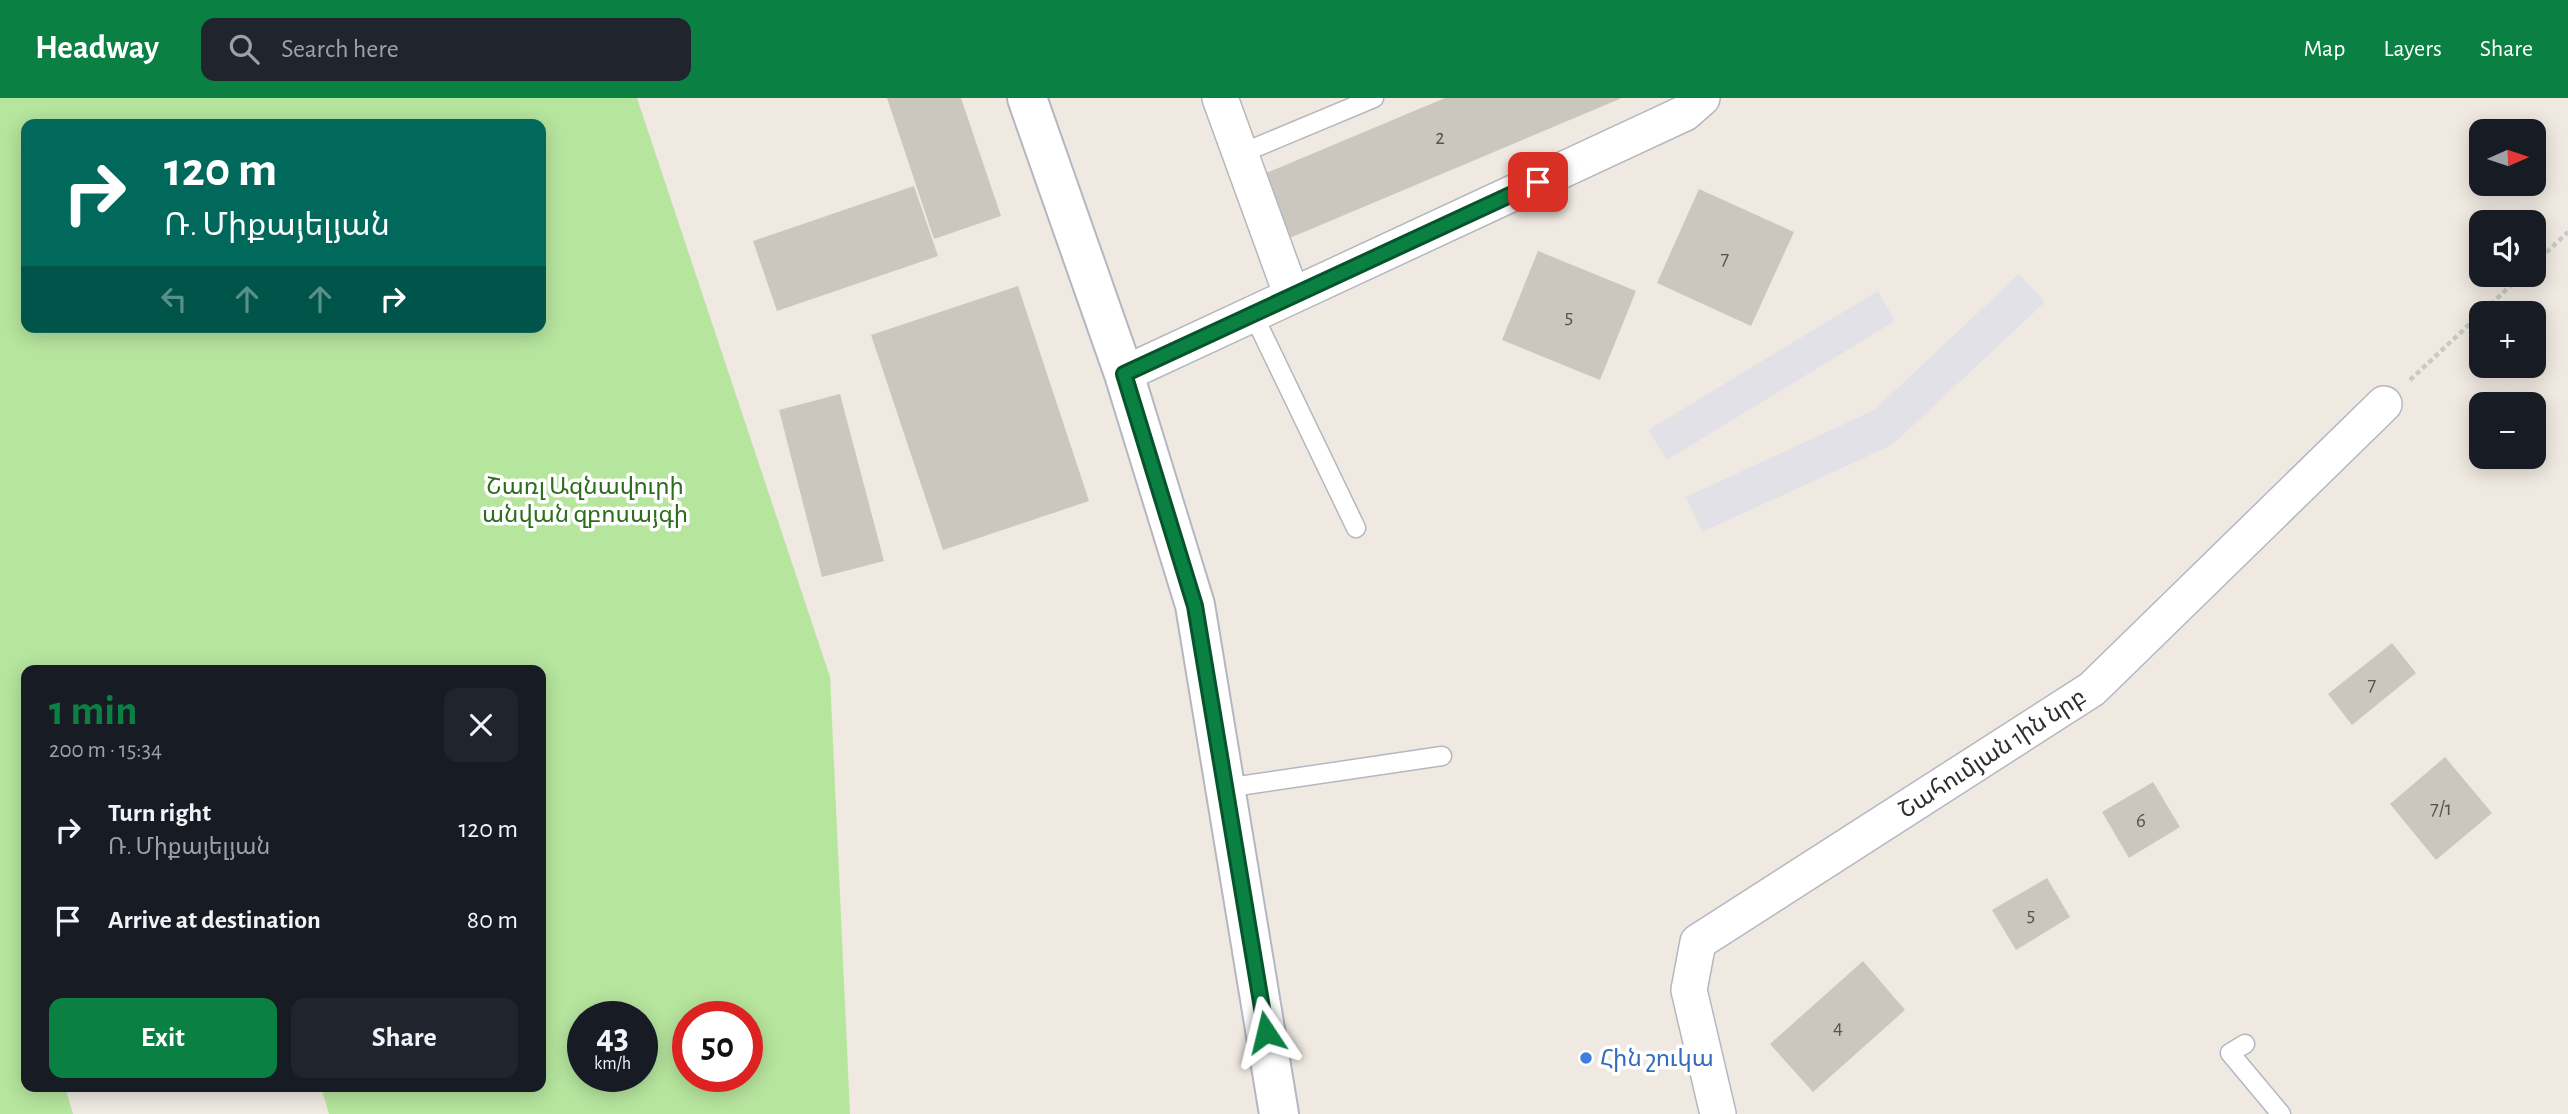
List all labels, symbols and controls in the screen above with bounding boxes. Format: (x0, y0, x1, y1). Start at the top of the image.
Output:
search box (201, 18, 691, 81)
icon: search (225, 30, 263, 68)
text: Headway (35, 32, 159, 65)
text: Search here (281, 36, 399, 62)
text: Map (2303, 37, 2345, 61)
text: Layers (2383, 37, 2442, 61)
text: Share (2480, 37, 2533, 61)
north arrow (2469, 119, 2546, 196)
map controls (2469, 119, 2546, 469)
house number: 2 (1435, 127, 1445, 148)
text: 120 m (164, 146, 277, 195)
icon: right (49, 147, 140, 238)
pin (1508, 152, 1568, 212)
icon: arrive (1519, 163, 1557, 201)
text: Ռ․ Միքայելյան (164, 209, 390, 241)
button: sound (2469, 210, 2546, 287)
house number: 7 (1721, 248, 1730, 269)
icon: left (155, 280, 193, 318)
icon: ahead (228, 280, 266, 318)
icon: ahead (301, 280, 339, 318)
icon: right (374, 280, 412, 318)
button: + (2469, 301, 2546, 378)
house number: 5 (1565, 306, 1573, 327)
button: − (2469, 392, 2546, 469)
park label: Շառլ Ազնավուրի անվան զբոսայգի (482, 475, 688, 528)
house number: 7 (2368, 674, 2377, 695)
street label: Շահումյան 1ին նրբ (1895, 684, 2091, 824)
button: close (444, 688, 518, 762)
text: 1 min (49, 690, 138, 732)
text: 200 m · 15:34 (49, 739, 162, 762)
house number: 7/1 (2430, 798, 2452, 819)
text: Turn right (108, 800, 211, 826)
house number: 6 (2136, 810, 2146, 831)
icon: right (49, 811, 87, 849)
text: 120 m (458, 816, 518, 842)
text: Ռ․ Միքայելյան (108, 836, 270, 859)
icon: arrive (49, 902, 87, 940)
house number: 5 (2027, 904, 2035, 925)
text: Arrive at destination (108, 907, 321, 933)
text: 80 m (467, 907, 518, 933)
position arrow (1229, 995, 1303, 1069)
button: Exit (49, 998, 277, 1078)
button: Share (291, 998, 518, 1078)
speed limit sign: 50 (672, 1001, 763, 1092)
house number: 4 (1833, 1017, 1843, 1038)
text: 43 (596, 1020, 629, 1055)
place label: Հին շուկա (1600, 1047, 1714, 1072)
marker: Հին շուկա (1578, 1050, 1594, 1066)
text: km/h (594, 1055, 631, 1073)

